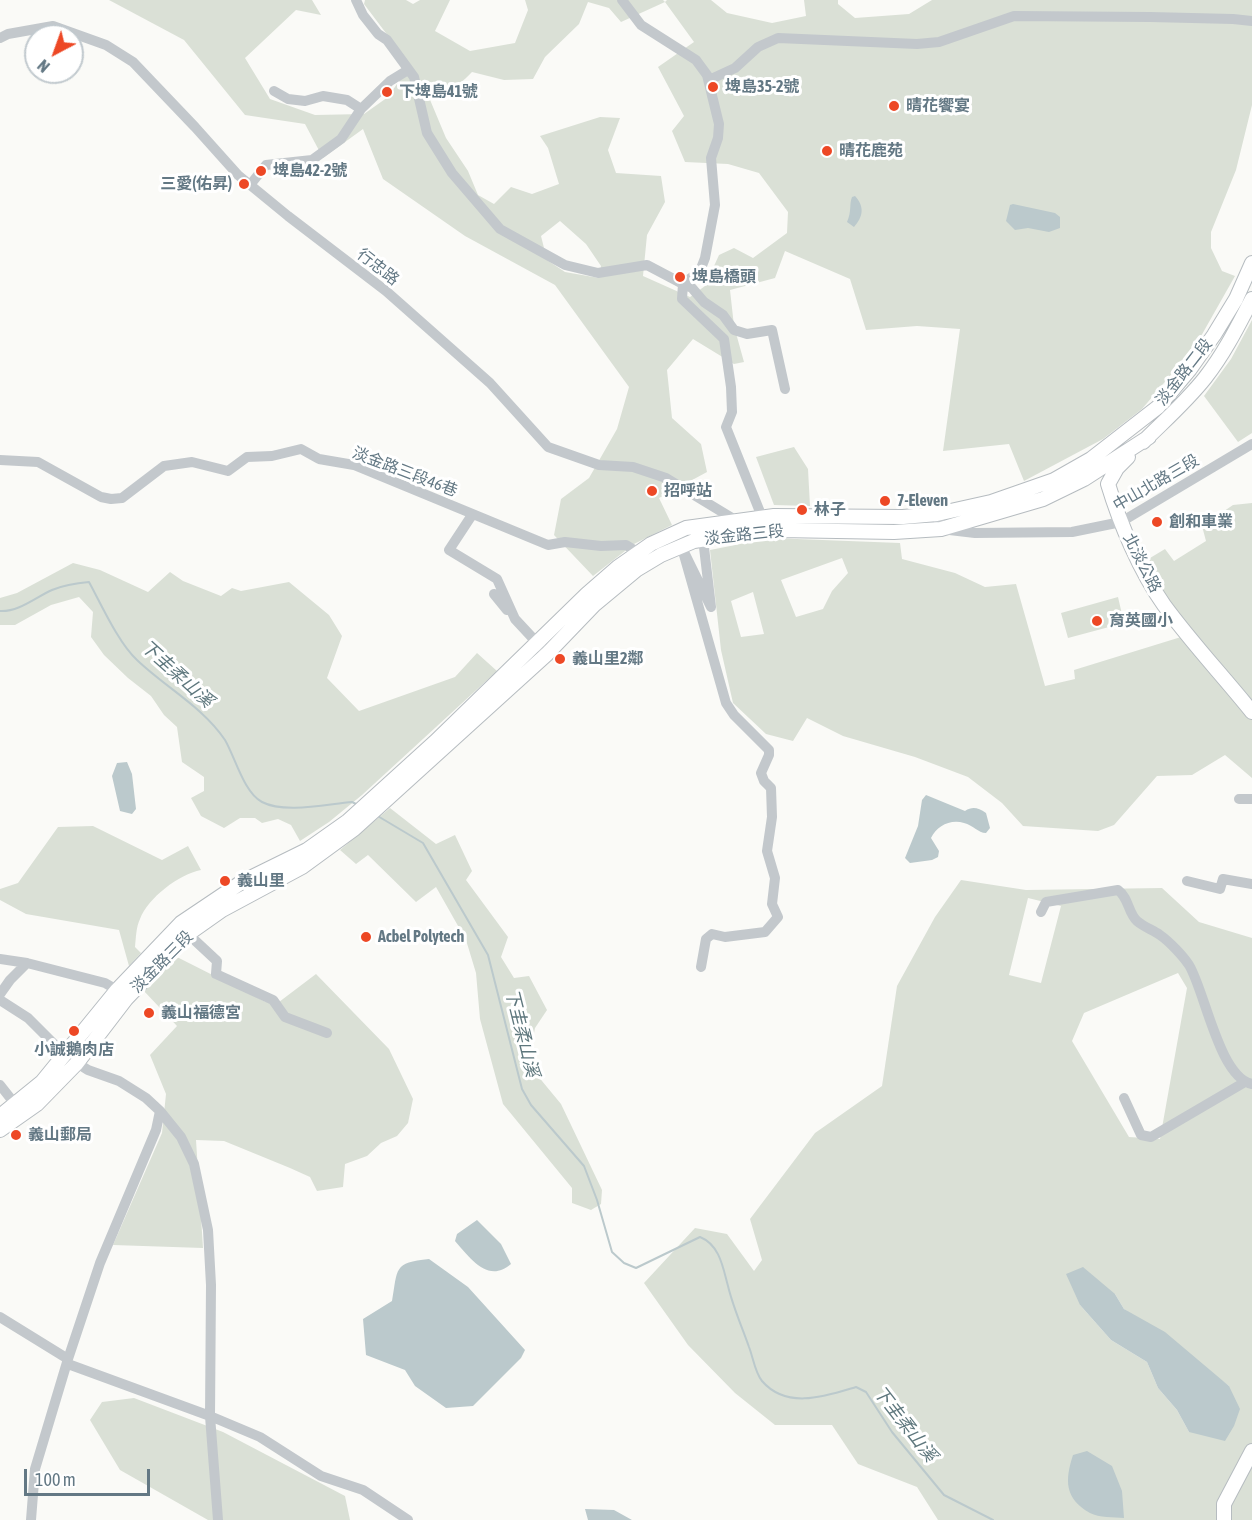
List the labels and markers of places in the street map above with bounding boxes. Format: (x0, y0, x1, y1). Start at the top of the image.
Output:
place label: 埤島35-2號 (725, 77, 800, 97)
marker: 埤島35-2號 (706, 80, 720, 94)
place label: 下埤島41號 (399, 82, 478, 102)
marker: 下埤島41號 (380, 85, 394, 99)
place label: 晴花饗宴 (906, 96, 970, 116)
marker: 晴花饗宴 (887, 99, 901, 113)
place label: 晴花鹿苑 (839, 141, 903, 161)
marker: 晴花鹿苑 (820, 144, 834, 158)
place label: 埤島42-2號 (273, 161, 348, 181)
marker: 埤島42-2號 (254, 164, 268, 178)
place label: 三愛(佑昇) (160, 174, 232, 194)
marker: 三愛(佑昇) (237, 177, 251, 191)
place label: 埤島橋頭 (692, 267, 756, 287)
marker: 埤島橋頭 (673, 270, 687, 284)
place label: 招呼站 (664, 481, 712, 501)
marker: 招呼站 (645, 484, 659, 498)
place label: 7-Eleven (897, 491, 948, 511)
marker: 7-Eleven (878, 494, 892, 508)
place label: 林子 (814, 500, 846, 520)
marker: 林子 (795, 503, 809, 517)
place label: 創和車業 (1169, 512, 1233, 532)
marker: 創和車業 (1150, 515, 1164, 529)
place label: 育英國小 (1109, 611, 1173, 631)
marker: 育英國小 (1090, 614, 1104, 628)
place label: 義山里2鄰 (572, 649, 644, 669)
marker: 義山里2鄰 (553, 652, 567, 666)
place label: 義山里 (237, 871, 285, 891)
marker: 義山里 (218, 874, 232, 888)
place label: Acbel Polytech (378, 927, 464, 947)
marker: Acbel Polytech (359, 930, 373, 944)
place label: 義山福德宮 (161, 1003, 241, 1023)
marker: 義山福德宮 (142, 1006, 156, 1020)
marker: 小誠鵝肉店 (67, 1024, 81, 1038)
place label: 小誠鵝肉店 (34, 1040, 114, 1060)
place label: 義山郵局 (28, 1125, 92, 1145)
marker: 義山郵局 (9, 1128, 23, 1142)

